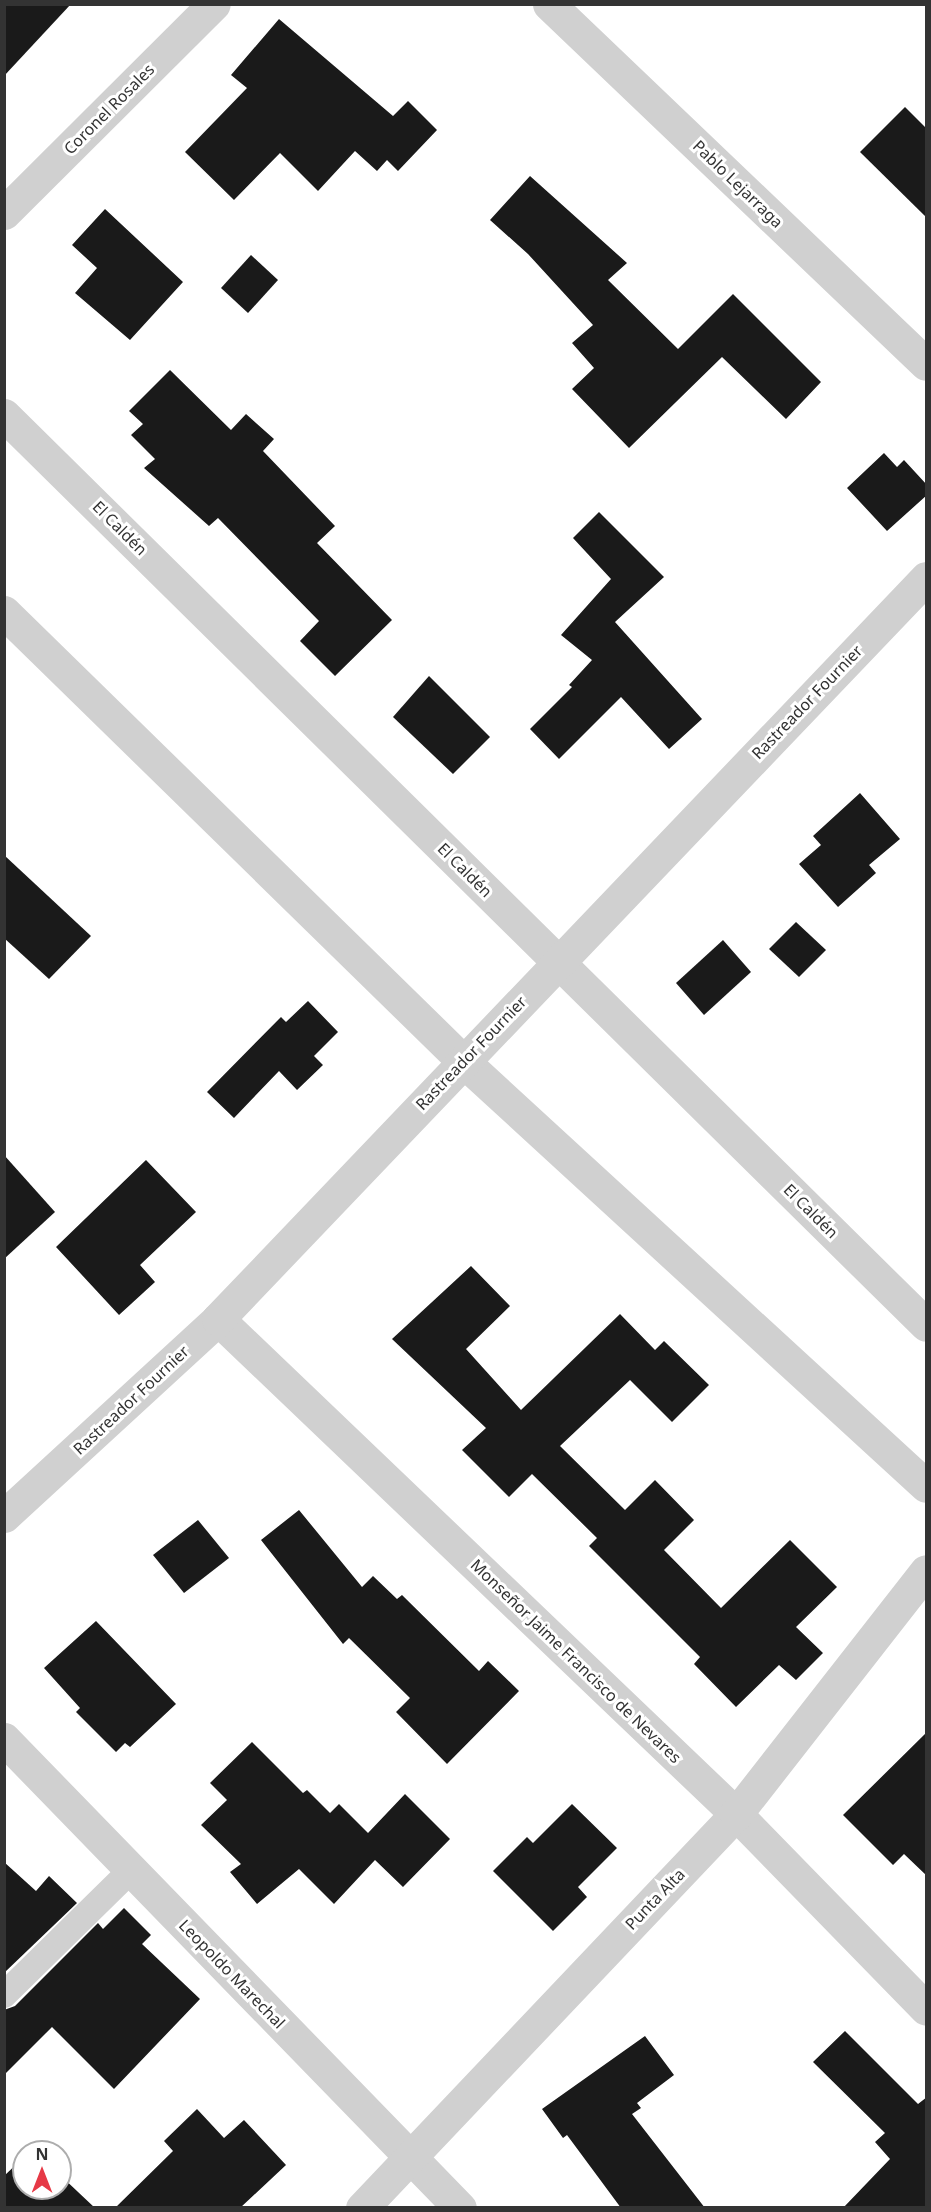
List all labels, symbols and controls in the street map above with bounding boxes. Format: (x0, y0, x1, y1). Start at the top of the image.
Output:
street label: Coronel Rosales (60, 60, 158, 158)
street label: Pablo Lejarraga (689, 136, 787, 232)
street label: El Caldén (89, 497, 151, 559)
street label: Rastreador Fournier (748, 641, 866, 763)
street label: El Caldén (434, 839, 496, 901)
street label: Rastreador Fournier (412, 992, 530, 1114)
street label: El Caldén (780, 1180, 842, 1242)
street label: Rastreador Fournier (69, 1341, 193, 1459)
street label: Monseñor Jaime Francisco de Nevares (467, 1555, 685, 1767)
street label: Punta Alta (621, 1864, 689, 1934)
street label: Leopoldo Marechal (175, 1916, 289, 2032)
north arrow (12, 2140, 72, 2200)
text: N (35, 2143, 49, 2165)

